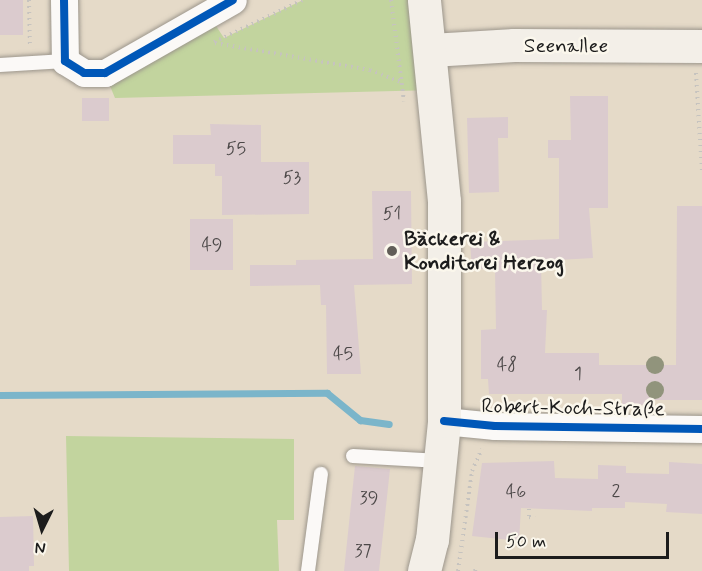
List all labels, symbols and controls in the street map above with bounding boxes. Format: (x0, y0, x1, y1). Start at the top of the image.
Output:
street label: Seenallee (524, 33, 608, 59)
house number: 55 (226, 138, 246, 160)
house number: 53 (283, 167, 301, 189)
house number: 51 (383, 203, 401, 225)
place label: Bäckerei & Konditorei Herzog (404, 226, 564, 276)
house number: 49 (201, 234, 223, 256)
marker: Bäckerei & Konditorei Herzog (385, 244, 399, 258)
house number: 45 (333, 343, 353, 365)
house number: 48 (497, 354, 517, 376)
house number: 1 (574, 363, 582, 385)
street label: Robert-Koch-Straße (481, 394, 665, 422)
house number: 2 (612, 480, 620, 502)
house number: 46 (506, 481, 526, 503)
house number: 39 (360, 487, 378, 509)
north arrow (12, 499, 72, 559)
scale bar (498, 520, 672, 558)
text: 50 m (506, 530, 546, 554)
text: N (34, 537, 47, 558)
house number: 37 (354, 540, 372, 562)

